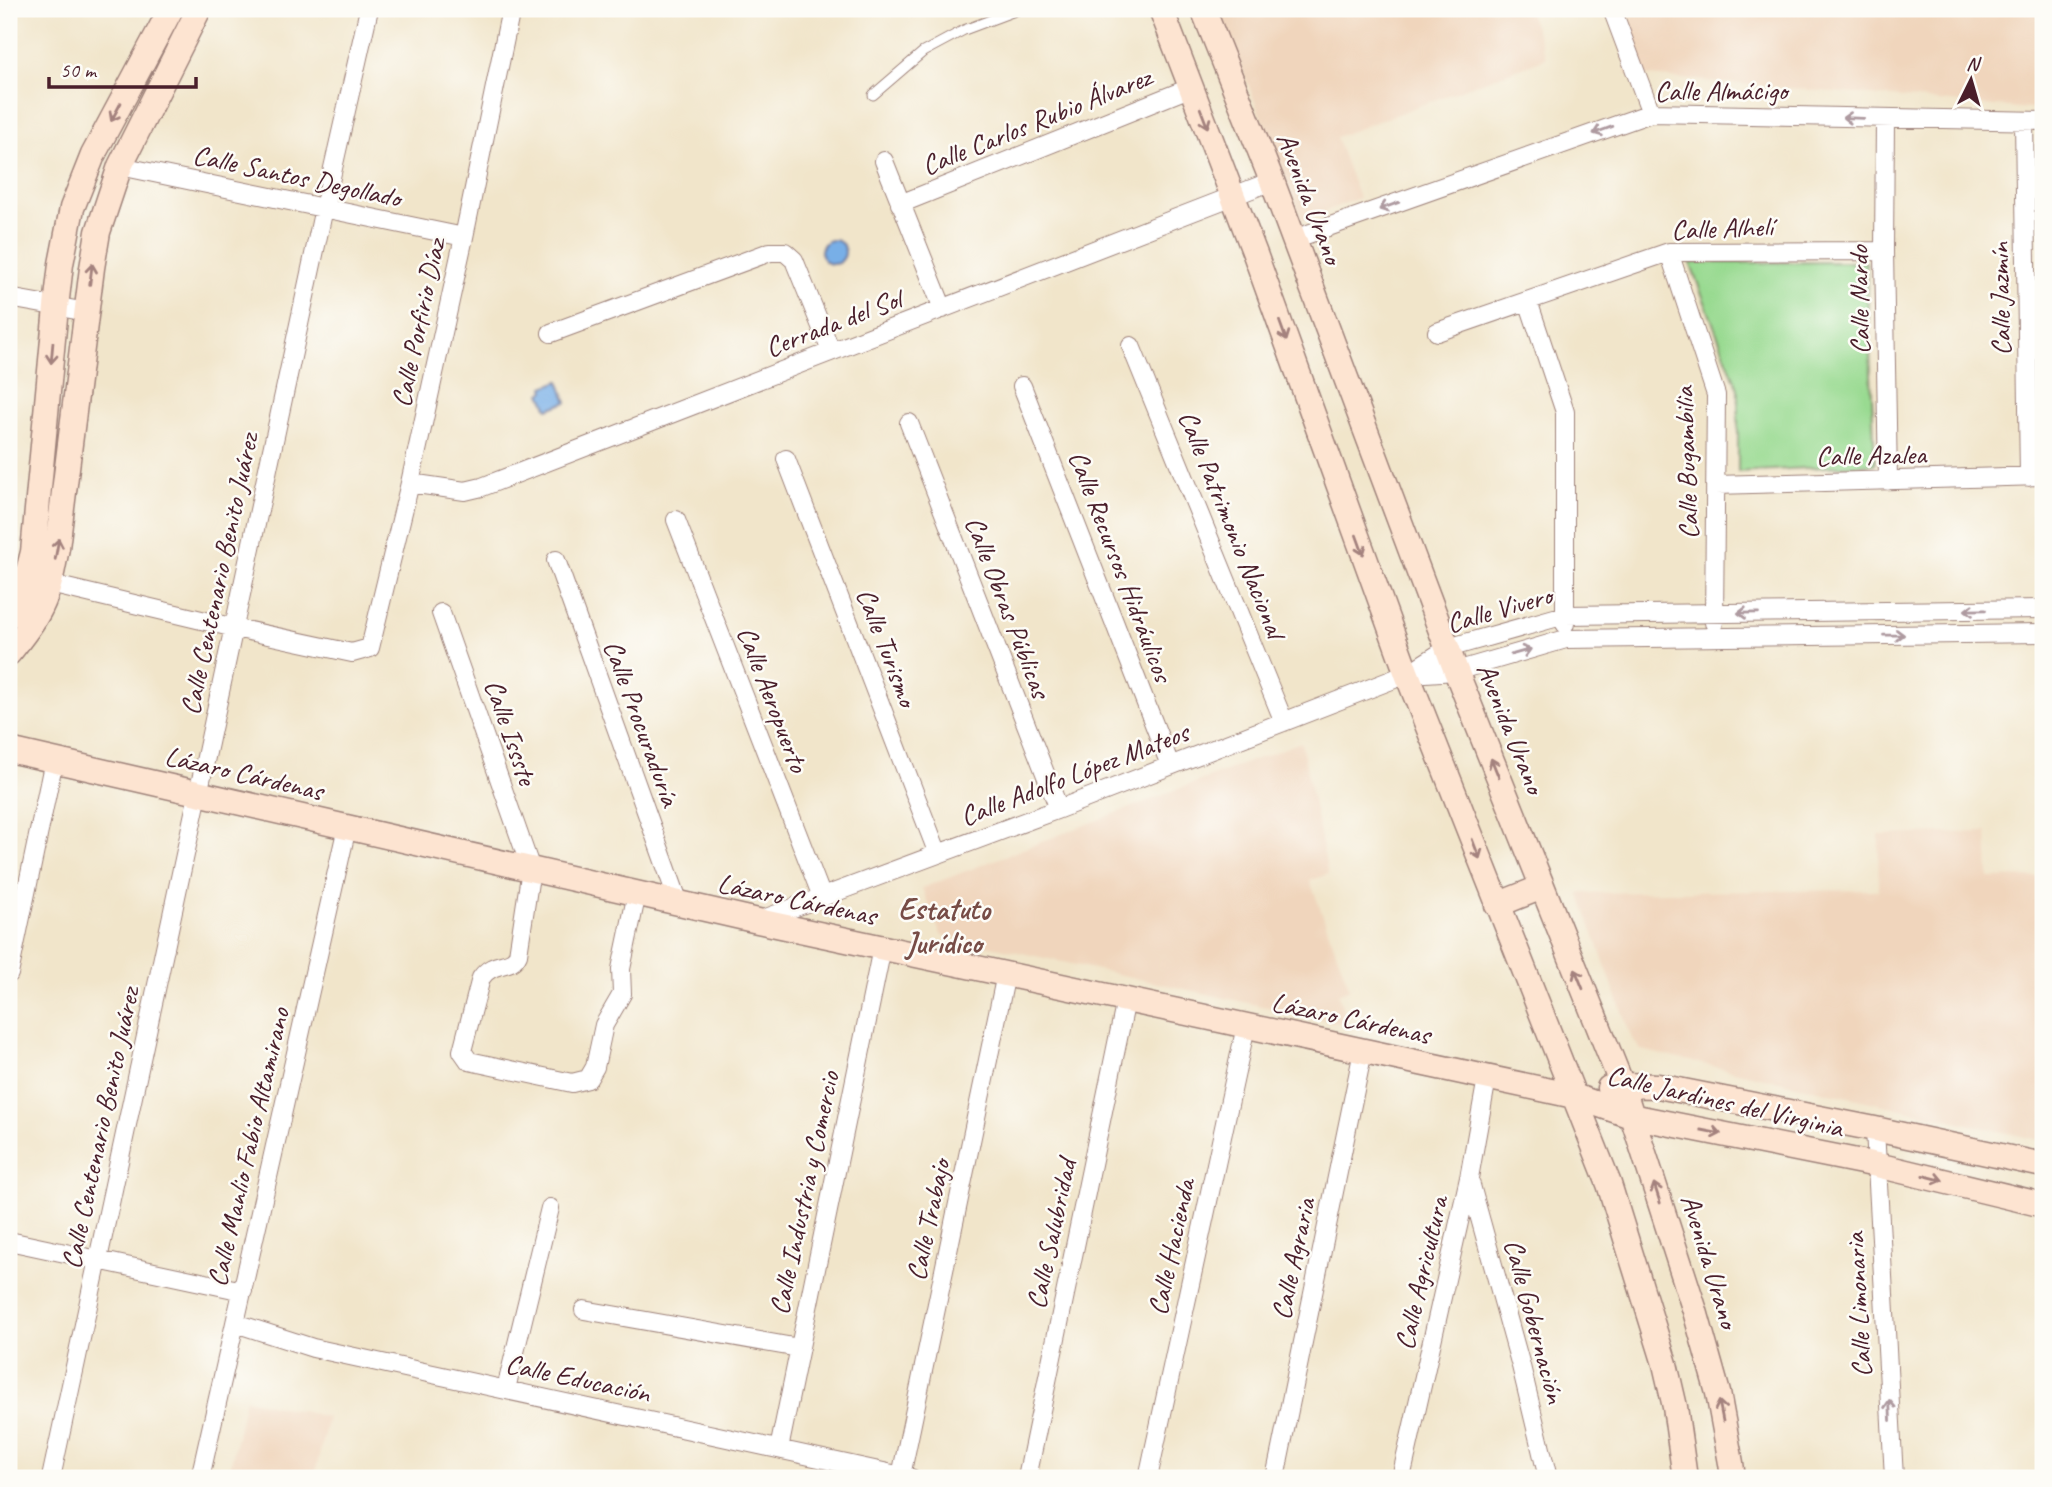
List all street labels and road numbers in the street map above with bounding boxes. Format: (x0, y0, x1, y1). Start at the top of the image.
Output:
street label: Calle Carlos Rubio Álvarez (916, 58, 1159, 183)
street label: Calle Almácigo (1655, 73, 1790, 108)
street label: Avenida Urano (1269, 127, 1352, 272)
street label: Calle Santos Degollado (190, 137, 407, 216)
street label: Calle Alhelí (1671, 209, 1779, 247)
street label: Calle Porfirio Díaz (383, 233, 454, 410)
street label: Calle Jazmín (1981, 241, 2018, 356)
street label: Calle Nardo (1841, 243, 1877, 355)
street label: Cerrada del Sol (760, 279, 911, 365)
street label: Calle Bugambilia (1666, 384, 1706, 540)
street label: Calle Patrimonio Nacional (1170, 405, 1296, 648)
street label: Calle Centenario Benito Juárez (172, 428, 266, 718)
street label: Calle Azalea (1816, 437, 1928, 473)
street label: Calle Recursos Hidráulicos (1061, 446, 1182, 689)
street label: Calle Obras Públicas (957, 511, 1060, 705)
street label: Calle Vivero (1442, 576, 1559, 641)
street label: Calle Turismo (849, 583, 927, 714)
street label: Calle Aeropuerto (729, 621, 818, 779)
street label: Calle Procuraduría (596, 635, 689, 812)
street label: Avenida Urano (1469, 658, 1554, 801)
street label: Calle Issste (477, 675, 546, 791)
street label: Calle Adolfo López Mateos (955, 714, 1195, 834)
street label: Lázaro Cárdenas (162, 738, 329, 809)
street label: Lázaro Cárdenas (715, 865, 882, 933)
street label: Calle Centenario Benito Juárez (53, 982, 147, 1272)
street label: Lázaro Cárdenas (1269, 984, 1436, 1052)
street label: Calle Manlio Fabio Altamirano (199, 1002, 298, 1290)
street label: Calle Jardines del Virginia (1604, 1057, 1848, 1146)
street label: Calle Industria y Comercio (761, 1066, 847, 1318)
street label: Calle Salubridad (1018, 1152, 1085, 1312)
street label: Calle Trabajo (898, 1153, 959, 1284)
street label: Calle Hacienda (1140, 1173, 1203, 1318)
street label: Avenida Urano (1673, 1190, 1748, 1335)
street label: Calle Agricultura (1386, 1191, 1456, 1353)
street label: Calle Agraria (1263, 1194, 1323, 1323)
street label: Calle Limonaria (1837, 1230, 1879, 1378)
street label: Calle Gobernación (1496, 1235, 1574, 1408)
street label: Calle Educación (503, 1346, 655, 1411)

